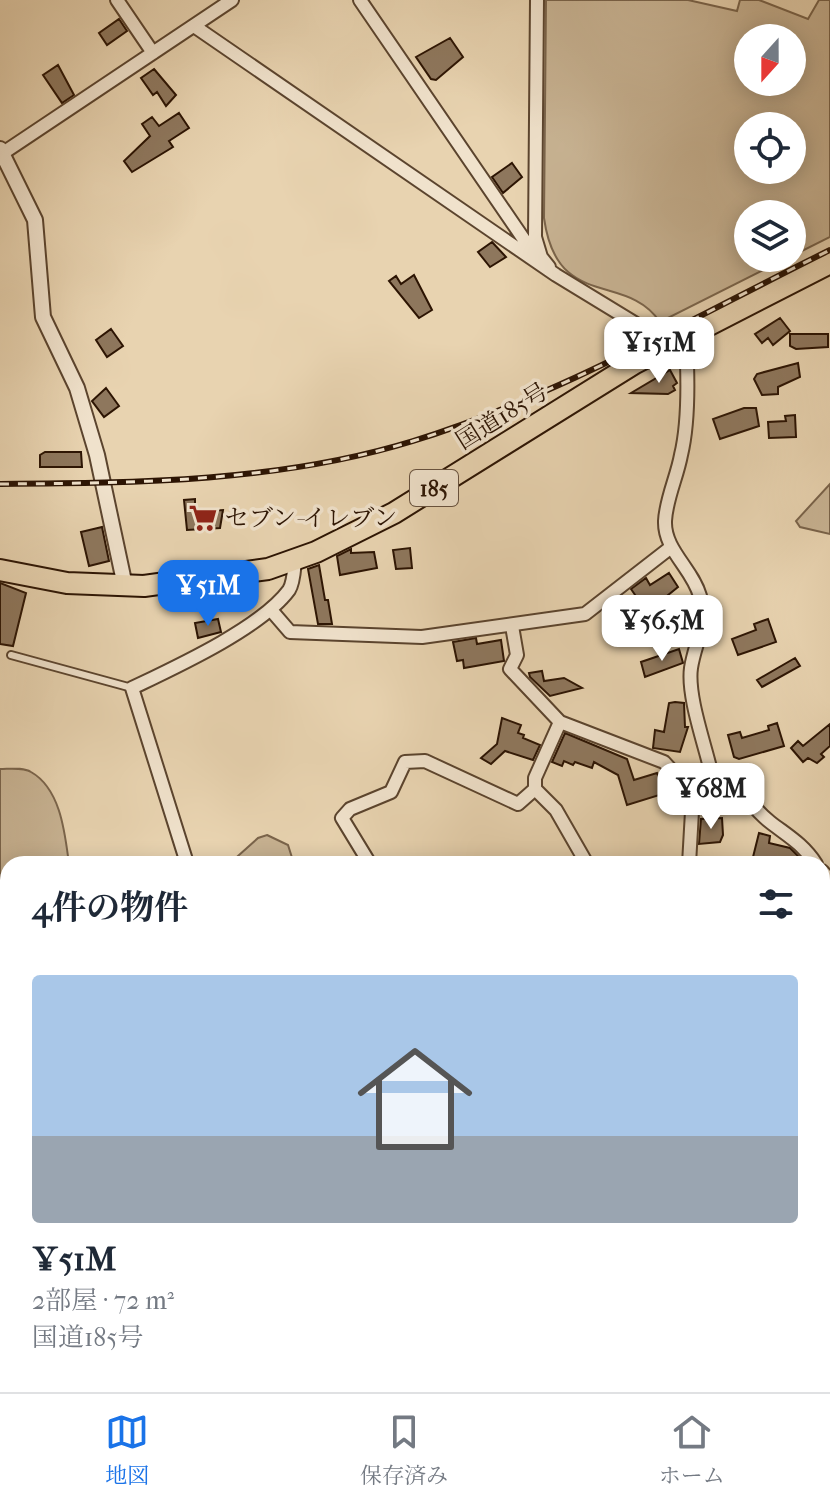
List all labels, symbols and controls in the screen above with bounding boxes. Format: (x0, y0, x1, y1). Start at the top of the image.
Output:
north arrow (734, 24, 806, 96)
map controls (734, 24, 806, 272)
button: locate (734, 112, 806, 184)
button: layers (734, 200, 806, 272)
pin: ¥151M (603, 317, 715, 385)
text: ¥151M (622, 327, 696, 358)
street label: 国道185号 (451, 377, 553, 455)
road number: 185 (410, 470, 458, 506)
supermarket icon: セブン-イレブン (188, 503, 218, 533)
place label: セブン-イレブン (225, 504, 397, 532)
pin: ¥51M (161, 560, 255, 628)
text: ¥51M (176, 570, 240, 601)
pin: ¥56.5M (597, 595, 727, 663)
text: ¥56.5M (620, 605, 704, 636)
pin: ¥68M (664, 763, 758, 831)
text: ¥68M (675, 773, 747, 804)
icon: filters (754, 882, 798, 926)
text: 4件の物件 (32, 888, 188, 928)
icon: home (343, 1027, 487, 1171)
text: ¥51M (32, 1239, 116, 1279)
text: 2部屋 · 72 m² (32, 1285, 174, 1316)
text: 国道185号 (32, 1322, 144, 1353)
tab: 地図 (105, 1410, 149, 1489)
tab: 保存済み (360, 1410, 448, 1489)
tab: ホーム (659, 1410, 725, 1489)

